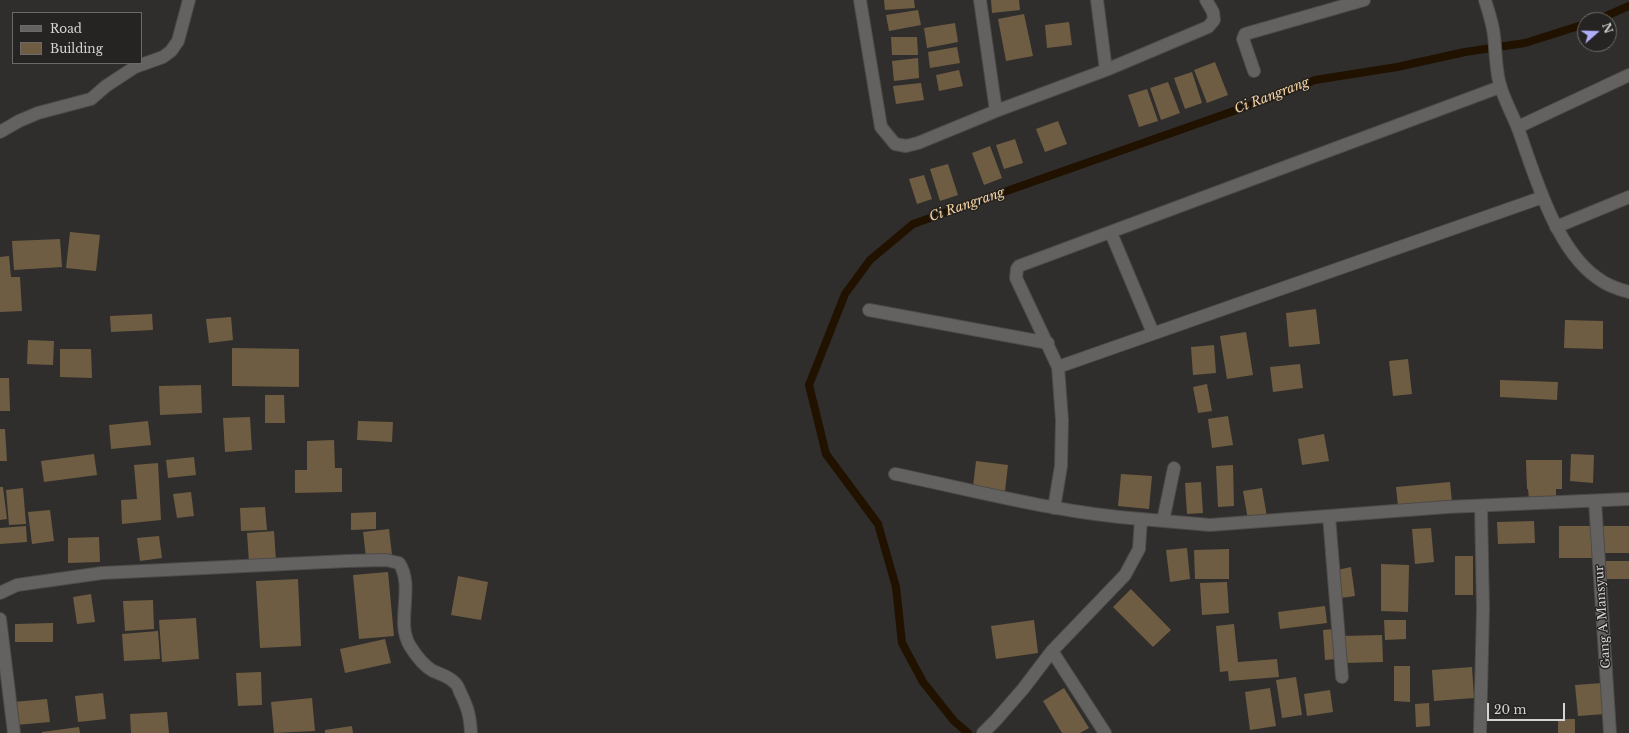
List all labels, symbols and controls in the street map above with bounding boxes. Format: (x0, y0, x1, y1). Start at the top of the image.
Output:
legend (12, 12, 142, 64)
north arrow (1577, 12, 1617, 52)
text: Road (50, 21, 82, 36)
text: N (1599, 21, 1616, 35)
text: Building (50, 41, 103, 56)
water label: Ci Rangrang (1233, 75, 1311, 117)
water label: Ci Rangrang (927, 185, 1007, 225)
street label: Gang A Mansyur (1592, 565, 1614, 669)
scale bar (1489, 695, 1567, 721)
text: 20 m (1494, 702, 1526, 717)

